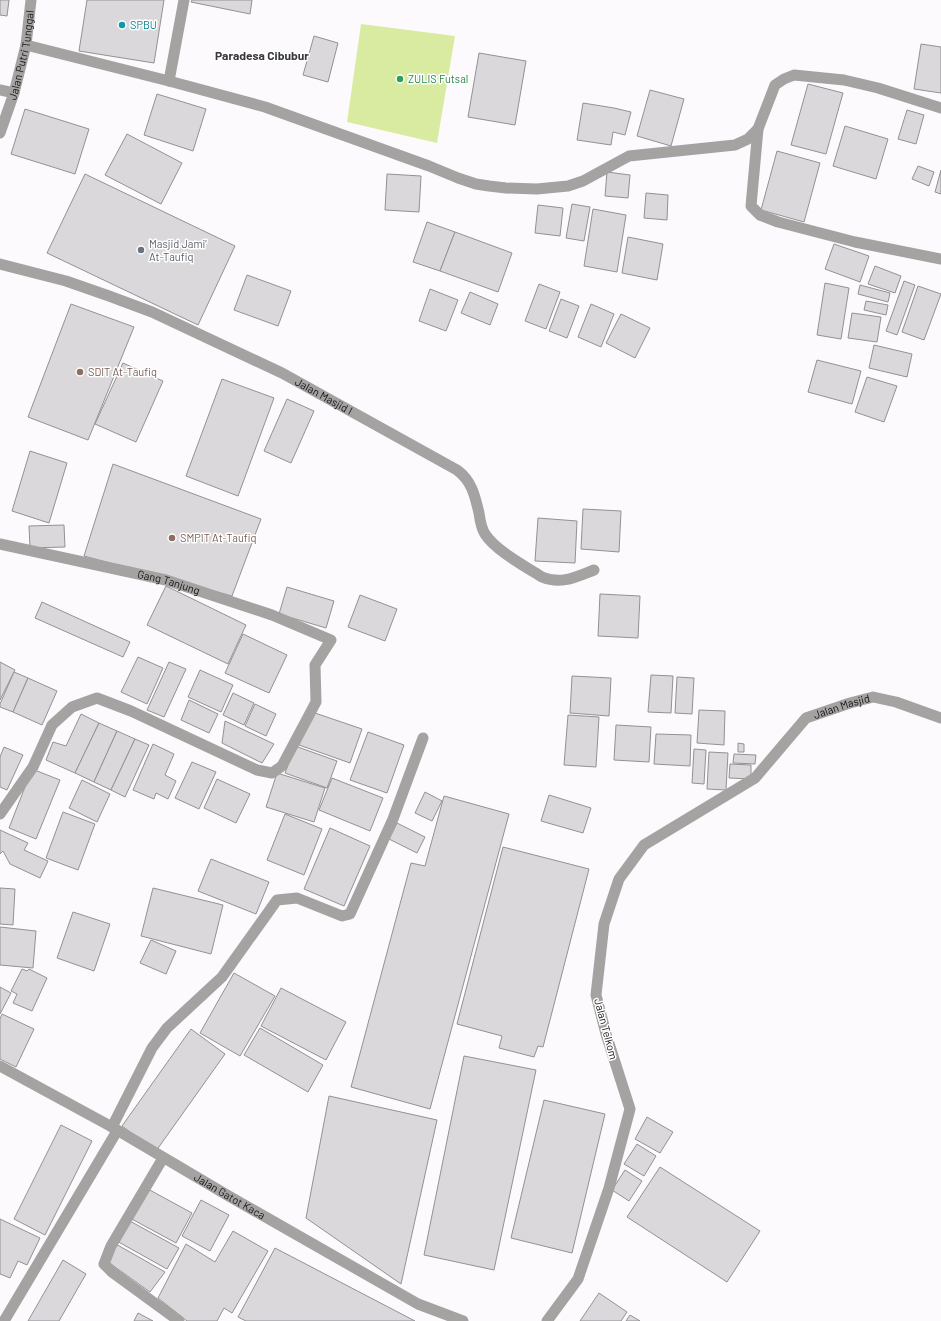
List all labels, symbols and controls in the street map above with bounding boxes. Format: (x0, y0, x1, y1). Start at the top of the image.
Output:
street label: Jalan Putri Tunggal (5, 10, 36, 102)
place label: SPBU (130, 18, 157, 31)
marker: SPBU (117, 20, 127, 30)
district label: Paradesa Cibubur (215, 48, 309, 62)
place label: ZULIS Futsal (408, 72, 468, 85)
marker: ZULIS Futsal (395, 74, 405, 84)
place label: Masjid Jami' At-Taufiq (149, 237, 207, 263)
marker: Masjid Jami' At-Taufiq (136, 245, 146, 255)
place label: SDIT At-Taufiq (88, 365, 157, 378)
marker: SDIT At-Taufiq (75, 367, 85, 377)
street label: Jalan Masjid I (293, 375, 355, 417)
place label: SMPIT At-Taufiq (180, 531, 257, 544)
marker: SMPIT At-Taufiq (167, 533, 177, 543)
street label: Gang Tanjung (136, 567, 202, 597)
street label: Jalan Masjid (811, 691, 871, 721)
street label: Jalan Telkom (592, 997, 621, 1061)
street label: Jalan Gatot Kaca (192, 1170, 268, 1222)

